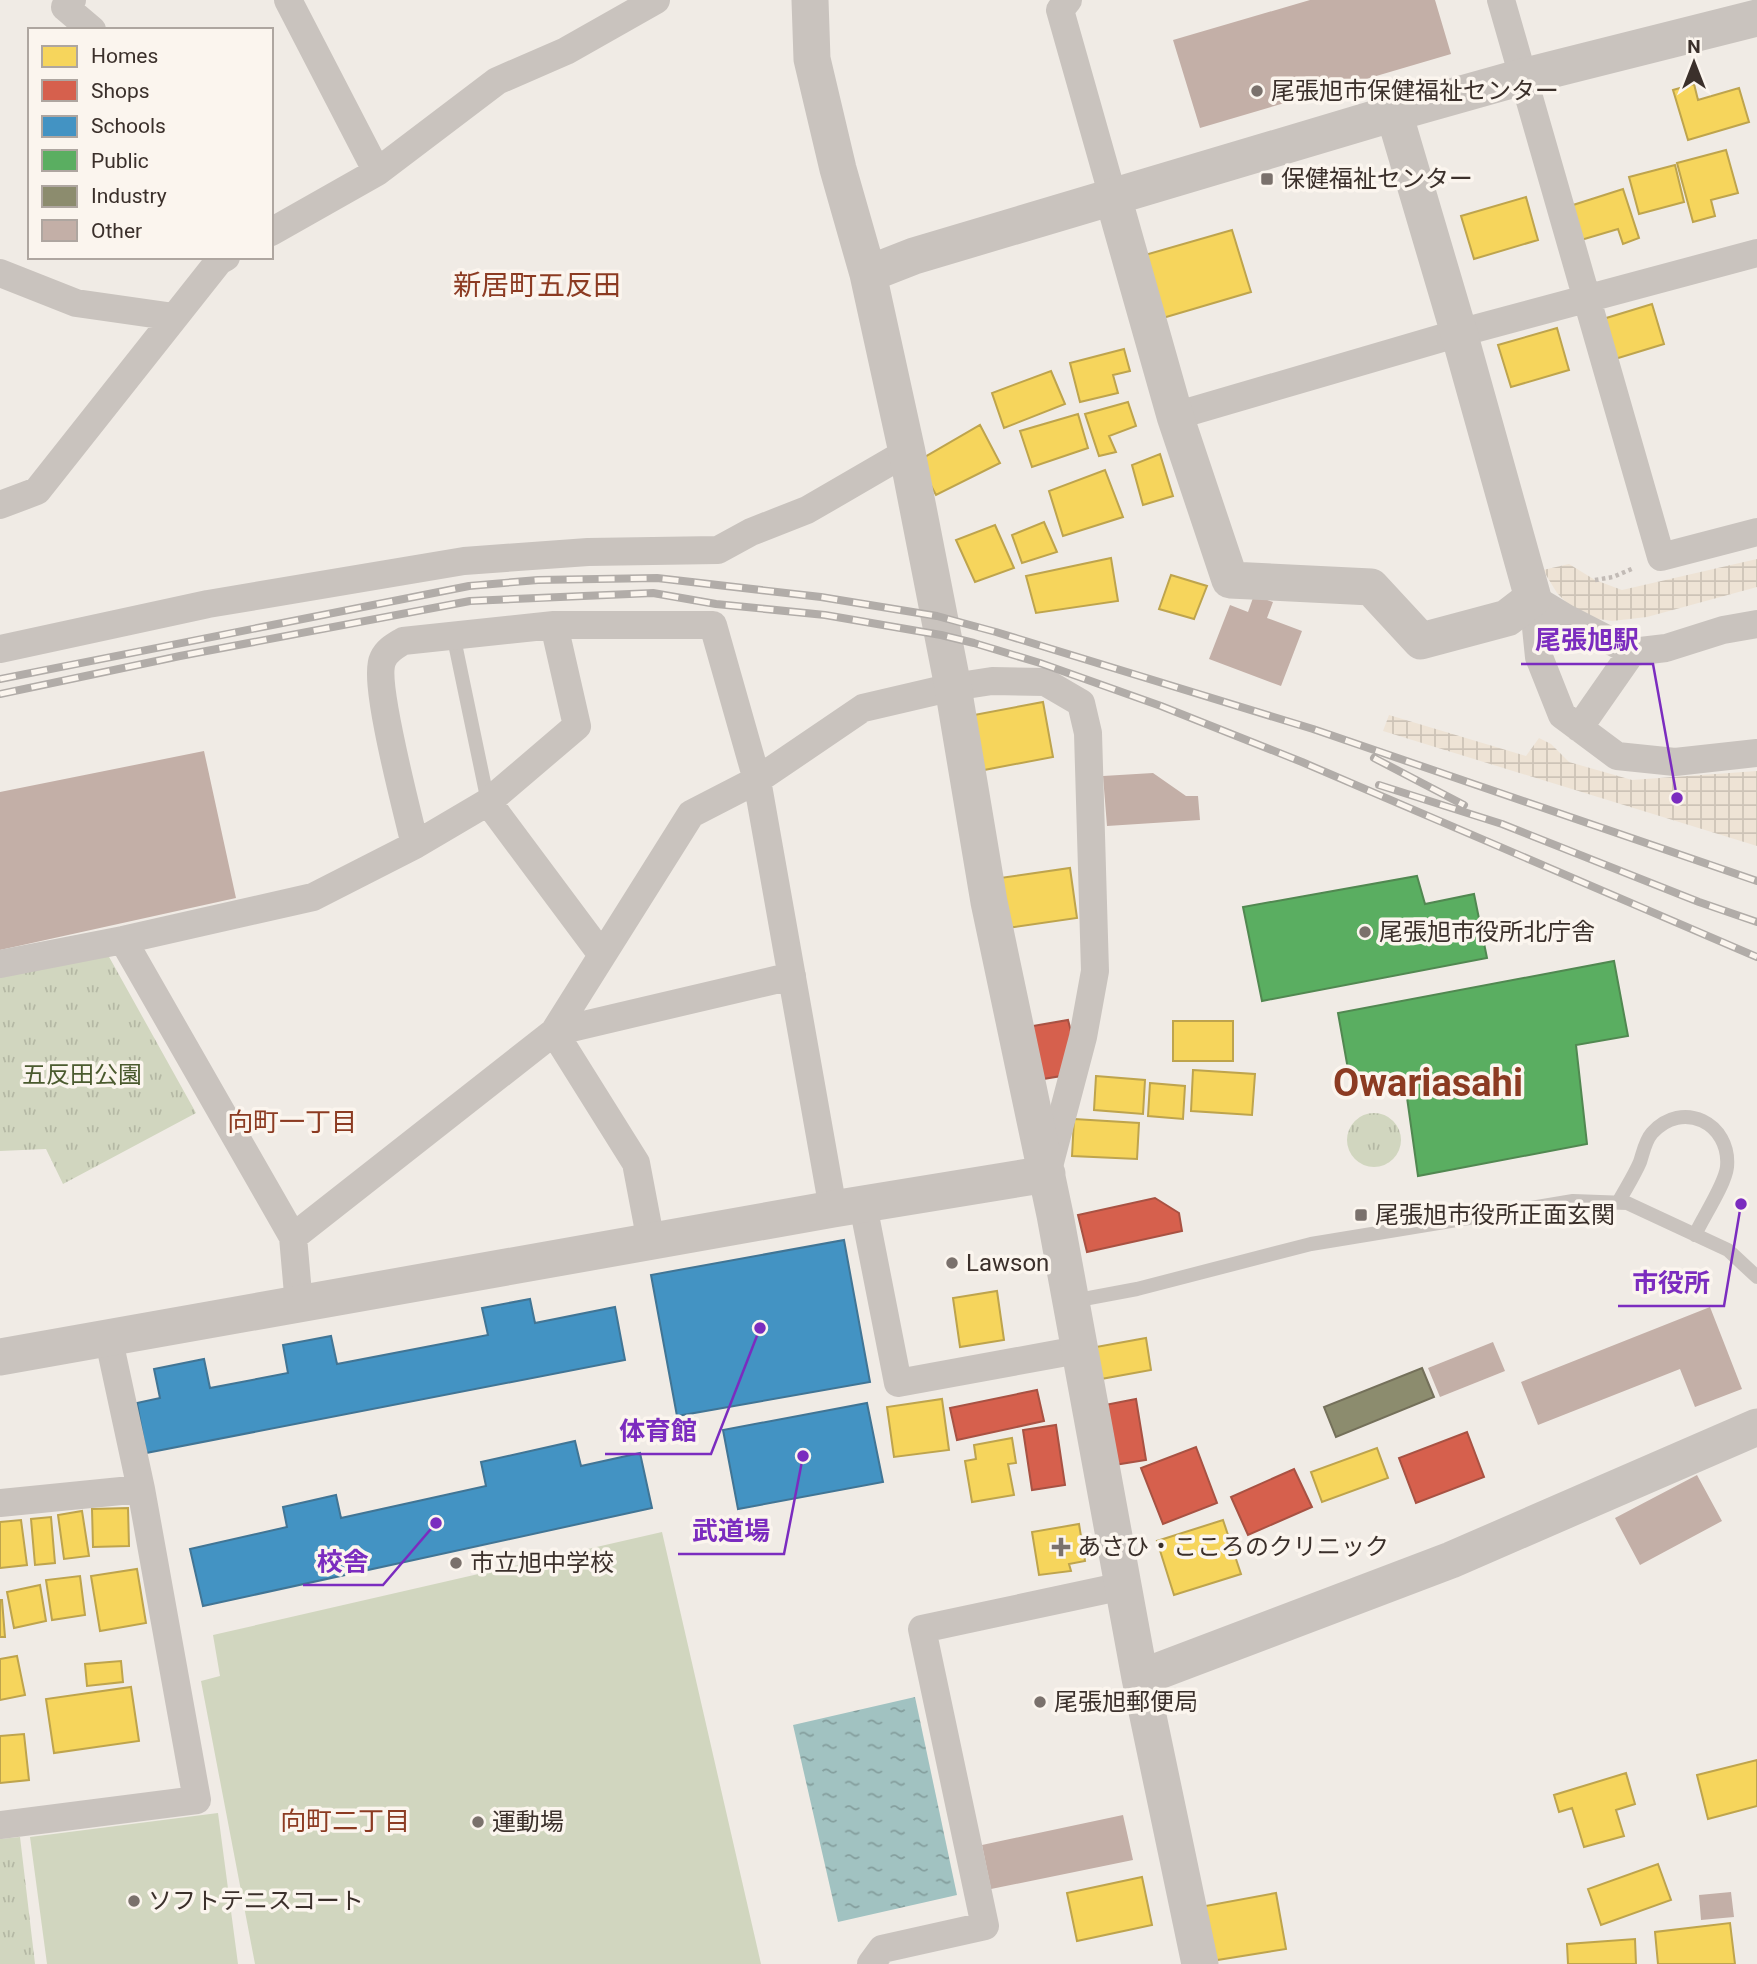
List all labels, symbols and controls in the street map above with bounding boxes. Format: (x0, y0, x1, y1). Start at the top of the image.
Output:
legend (28, 28, 273, 259)
north arrow (1659, 28, 1729, 98)
text: N (1687, 35, 1701, 58)
text: Homes (91, 44, 158, 68)
place label: 尾張旭市保健福祉センター (1271, 77, 1559, 105)
text: Shops (91, 79, 150, 103)
marker: 尾張旭市保健福祉センター (1249, 83, 1265, 99)
text: Schools (91, 114, 166, 138)
text: Public (91, 149, 149, 173)
place label: 保健福祉センター (1281, 165, 1473, 193)
marker: 保健福祉センター (1259, 171, 1275, 187)
text: Industry (91, 184, 167, 208)
text: Other (91, 219, 142, 243)
district label: 新居町五反田 (453, 269, 621, 302)
callout: 尾張旭駅 (1521, 617, 1653, 664)
text: 尾張旭駅 (1535, 625, 1639, 655)
place label: 尾張旭市役所北庁舎 (1379, 918, 1595, 946)
marker: 尾張旭市役所北庁舎 (1357, 924, 1373, 940)
park label: 五反田公園 (22, 1061, 142, 1089)
district label: Owariasahi (1333, 1061, 1523, 1105)
district label: 向町一丁目 (227, 1107, 357, 1137)
place label: 尾張旭市役所正面玄関 (1375, 1201, 1615, 1229)
marker: 尾張旭市役所正面玄関 (1353, 1207, 1369, 1223)
place label: Lawson (966, 1249, 1049, 1277)
marker: Lawson (944, 1255, 960, 1271)
callout: 市役所 (1618, 1259, 1724, 1306)
text: 市役所 (1632, 1268, 1710, 1298)
callout: 体育館 (605, 1407, 711, 1454)
text: 体育館 (619, 1416, 697, 1446)
callout: 武道場 (678, 1507, 784, 1554)
text: 武道場 (692, 1516, 770, 1546)
place label: あさひ・こころのクリニック (1077, 1533, 1389, 1561)
marker: あさひ・こころのクリニック (1051, 1537, 1071, 1557)
callout: 校舎 (303, 1538, 383, 1585)
text: 校舎 (317, 1547, 369, 1577)
place label: 市立旭中学校 (470, 1549, 614, 1577)
marker: 市立旭中学校 (448, 1555, 464, 1571)
place label: 尾張旭郵便局 (1054, 1688, 1198, 1716)
marker: 尾張旭郵便局 (1032, 1694, 1048, 1710)
district label: 向町二丁目 (280, 1806, 410, 1836)
place label: 運動場 (492, 1808, 564, 1836)
marker: 運動場 (470, 1814, 486, 1830)
place label: ソフトテニスコート (148, 1887, 364, 1915)
marker: ソフトテニスコート (126, 1893, 142, 1909)

